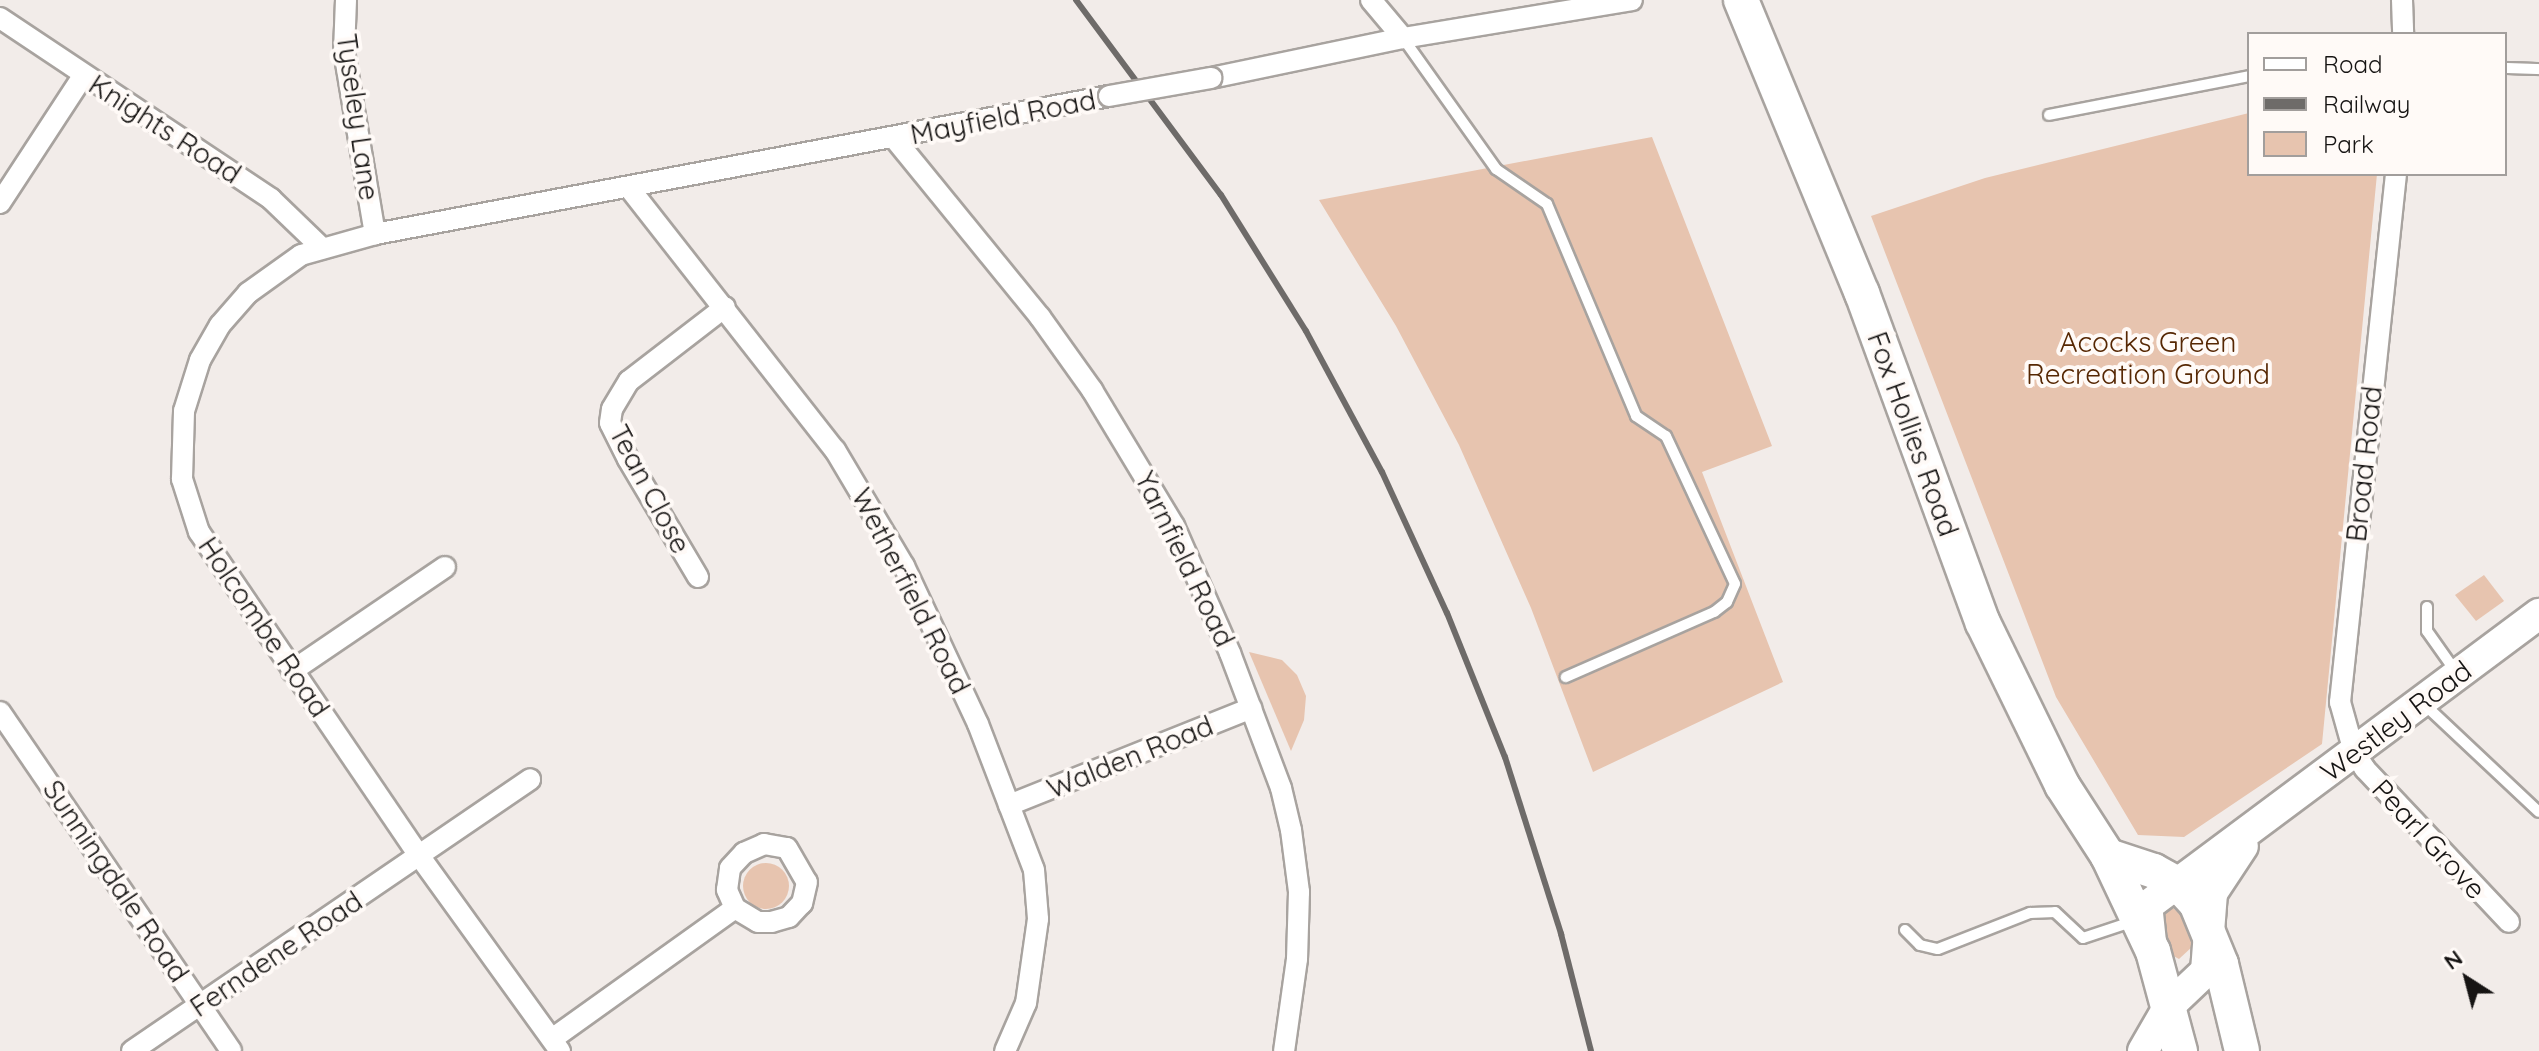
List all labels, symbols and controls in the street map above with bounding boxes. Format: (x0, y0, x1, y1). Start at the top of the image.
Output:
street label: Tyseley Lane (330, 31, 386, 203)
legend (2247, 32, 2507, 176)
text: Road (2323, 49, 2383, 79)
street label: Knights Road (83, 67, 247, 191)
street label: Mayfield Road (907, 83, 1099, 151)
text: Railway (2323, 89, 2410, 119)
text: Park (2323, 129, 2374, 159)
park label: Acocks Green Recreation Ground (2026, 325, 2270, 391)
street label: Fox Hollies Road (1860, 327, 1966, 541)
street label: Broad Road (2339, 384, 2389, 544)
street label: Tean Close (602, 419, 698, 559)
street label: Yarnfield Road (1128, 466, 1242, 652)
street label: Wetherfield Road (845, 482, 977, 700)
street label: Holcombe Road (191, 531, 337, 723)
street label: Westley Road (2314, 653, 2478, 789)
street label: Walden Road (1042, 708, 1218, 806)
street label: Pearl Grove (2365, 772, 2493, 906)
street label: Sunningdale Road (36, 774, 196, 988)
street label: Ferndene Road (184, 884, 368, 1024)
north arrow (2427, 939, 2507, 1019)
text: N (2438, 944, 2468, 976)

